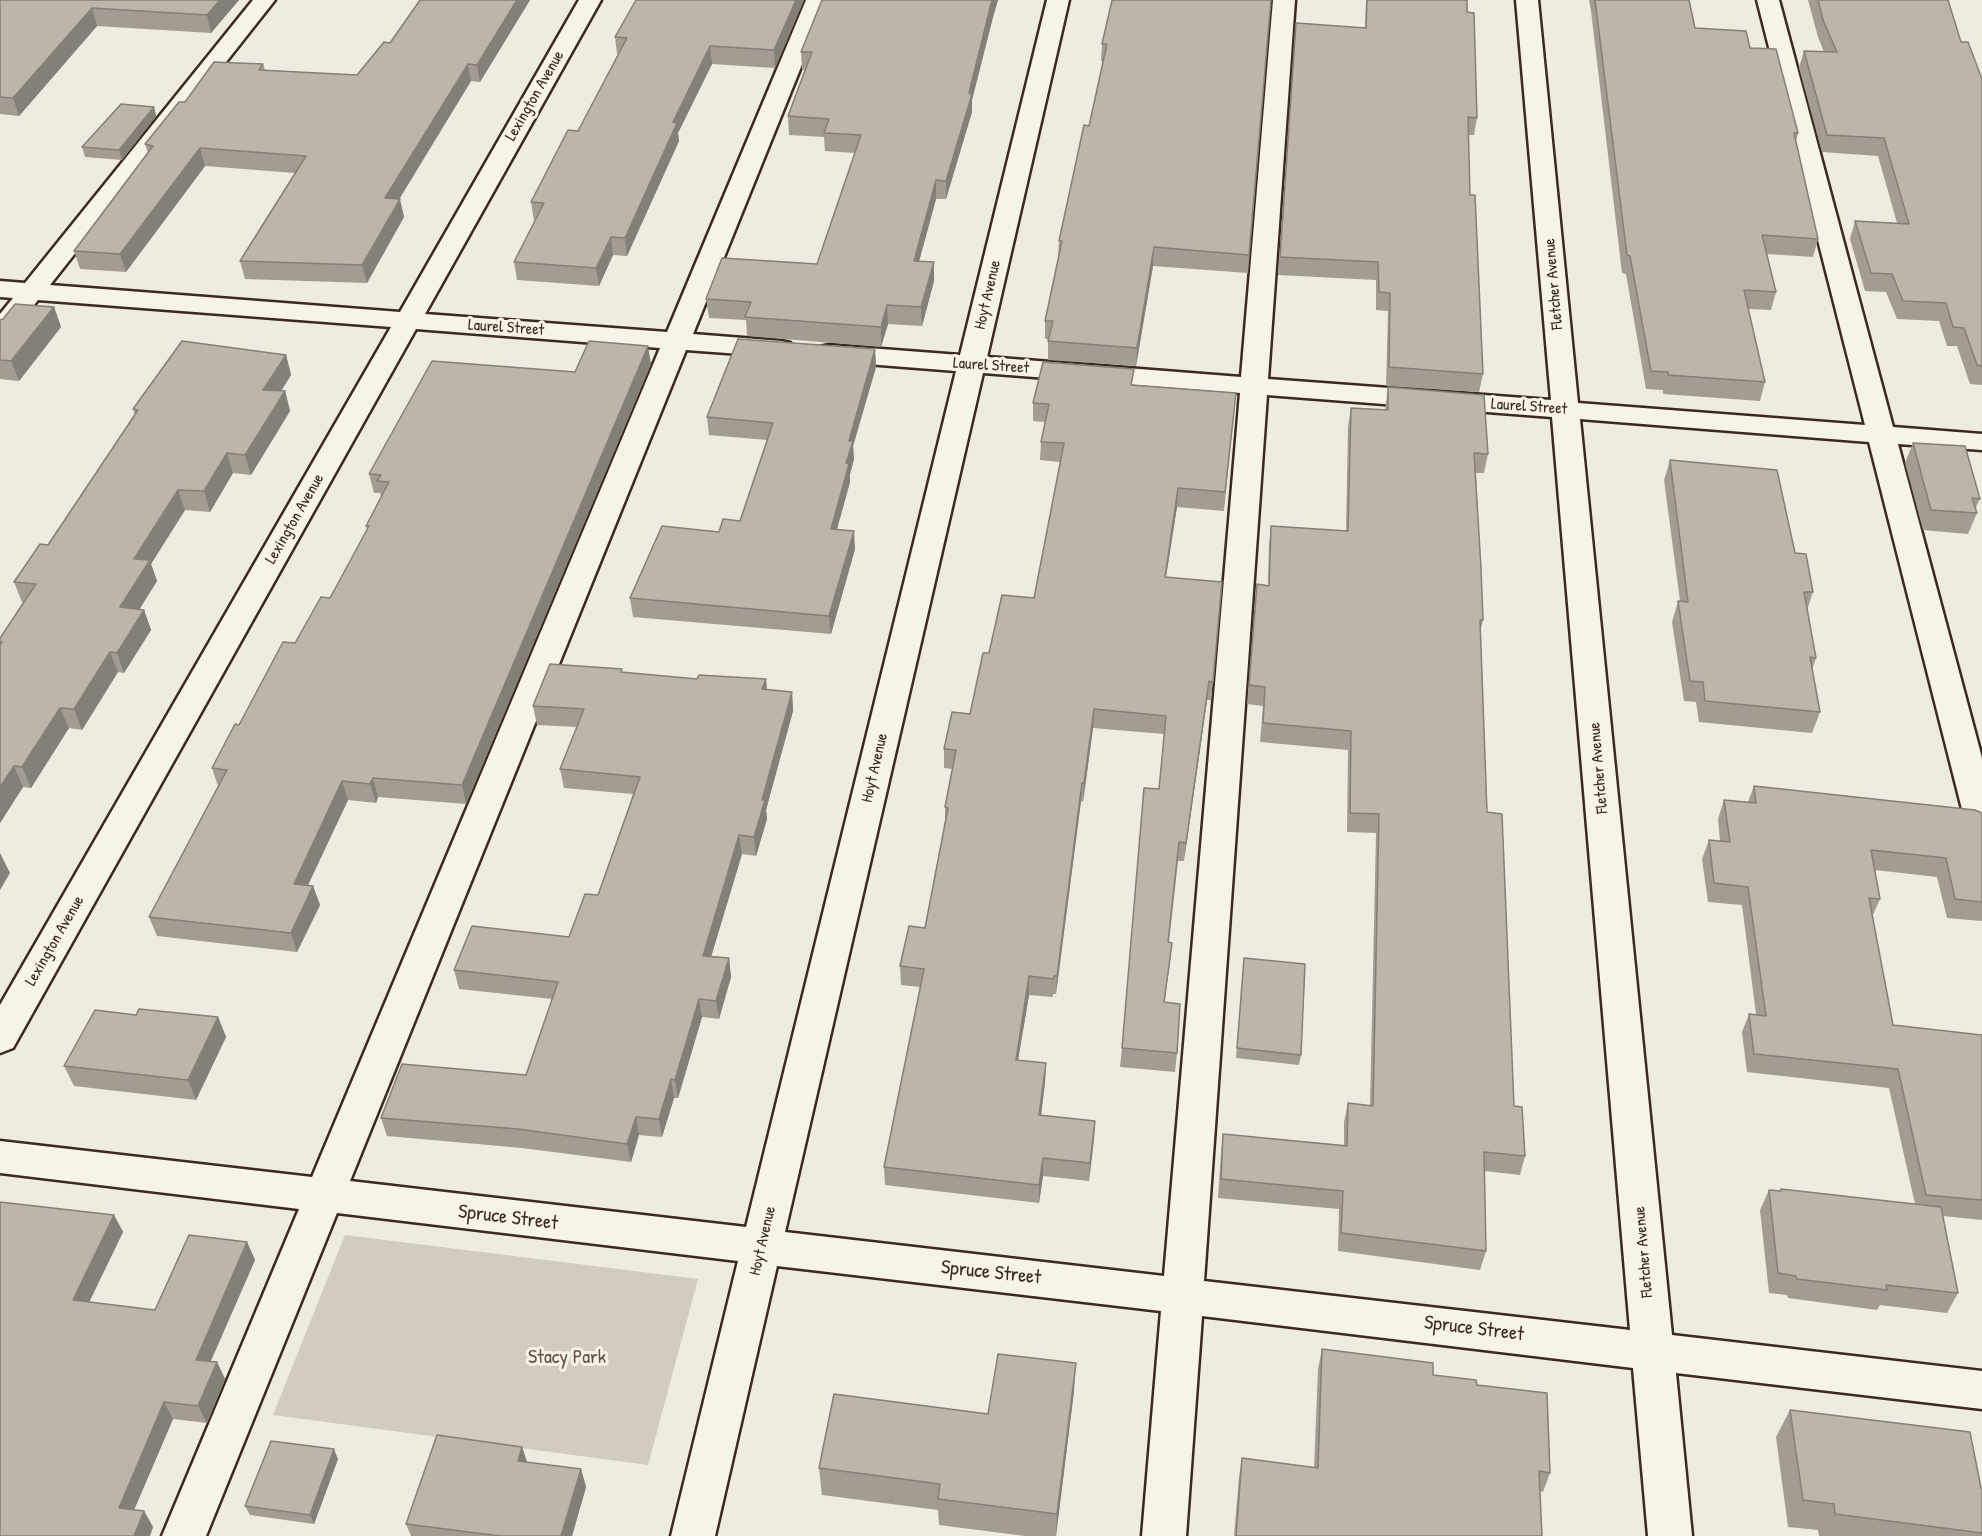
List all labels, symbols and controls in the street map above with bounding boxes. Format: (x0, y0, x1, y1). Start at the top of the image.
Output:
street label: Lexington Avenue (501, 48, 569, 144)
street label: Fletcher Avenue (1540, 237, 1568, 331)
street label: Hoyt Avenue (971, 259, 1005, 331)
street label: Laurel Street (467, 316, 545, 340)
street label: Laurel Street (952, 354, 1030, 378)
street label: Laurel Street (1490, 395, 1568, 419)
street label: Lexington Avenue (261, 471, 329, 567)
street label: Fletcher Avenue (1585, 721, 1613, 815)
street label: Hoyt Avenue (858, 732, 892, 804)
street label: Lexington Avenue (21, 893, 89, 989)
street label: Spruce Street (457, 1200, 559, 1236)
street label: Hoyt Avenue (746, 1205, 780, 1277)
street label: Fletcher Avenue (1630, 1205, 1658, 1299)
street label: Spruce Street (940, 1256, 1042, 1290)
street label: Spruce Street (1423, 1311, 1525, 1347)
park label: Stacy Park (528, 1346, 606, 1370)

